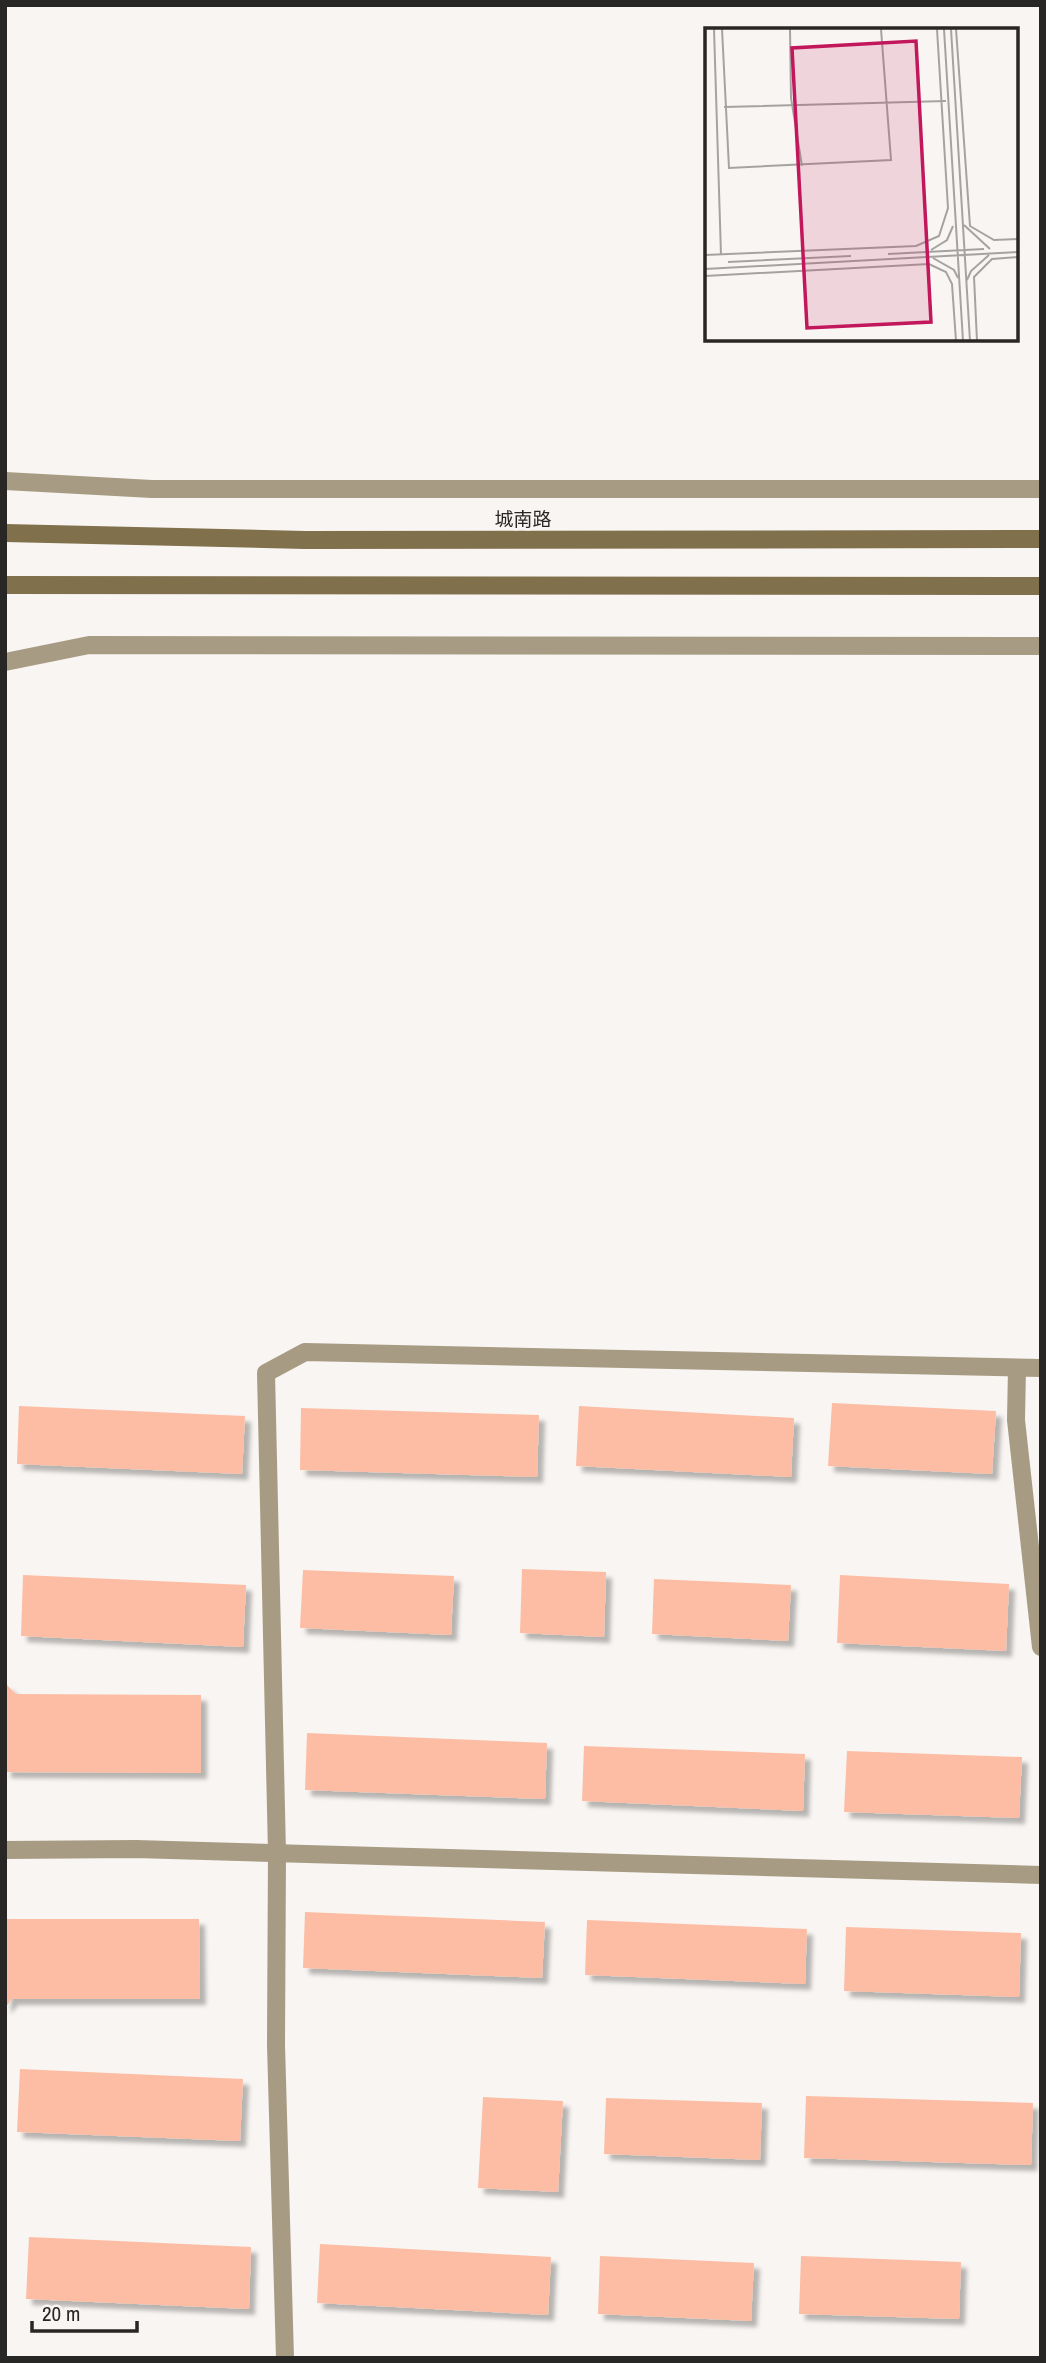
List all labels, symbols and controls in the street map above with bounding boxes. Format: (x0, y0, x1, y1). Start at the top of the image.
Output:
inset map (705, 28, 1018, 341)
street label: 城南路 (494, 506, 552, 532)
scale bar (32, 2290, 136, 2334)
text: 20 m (42, 2299, 80, 2328)

